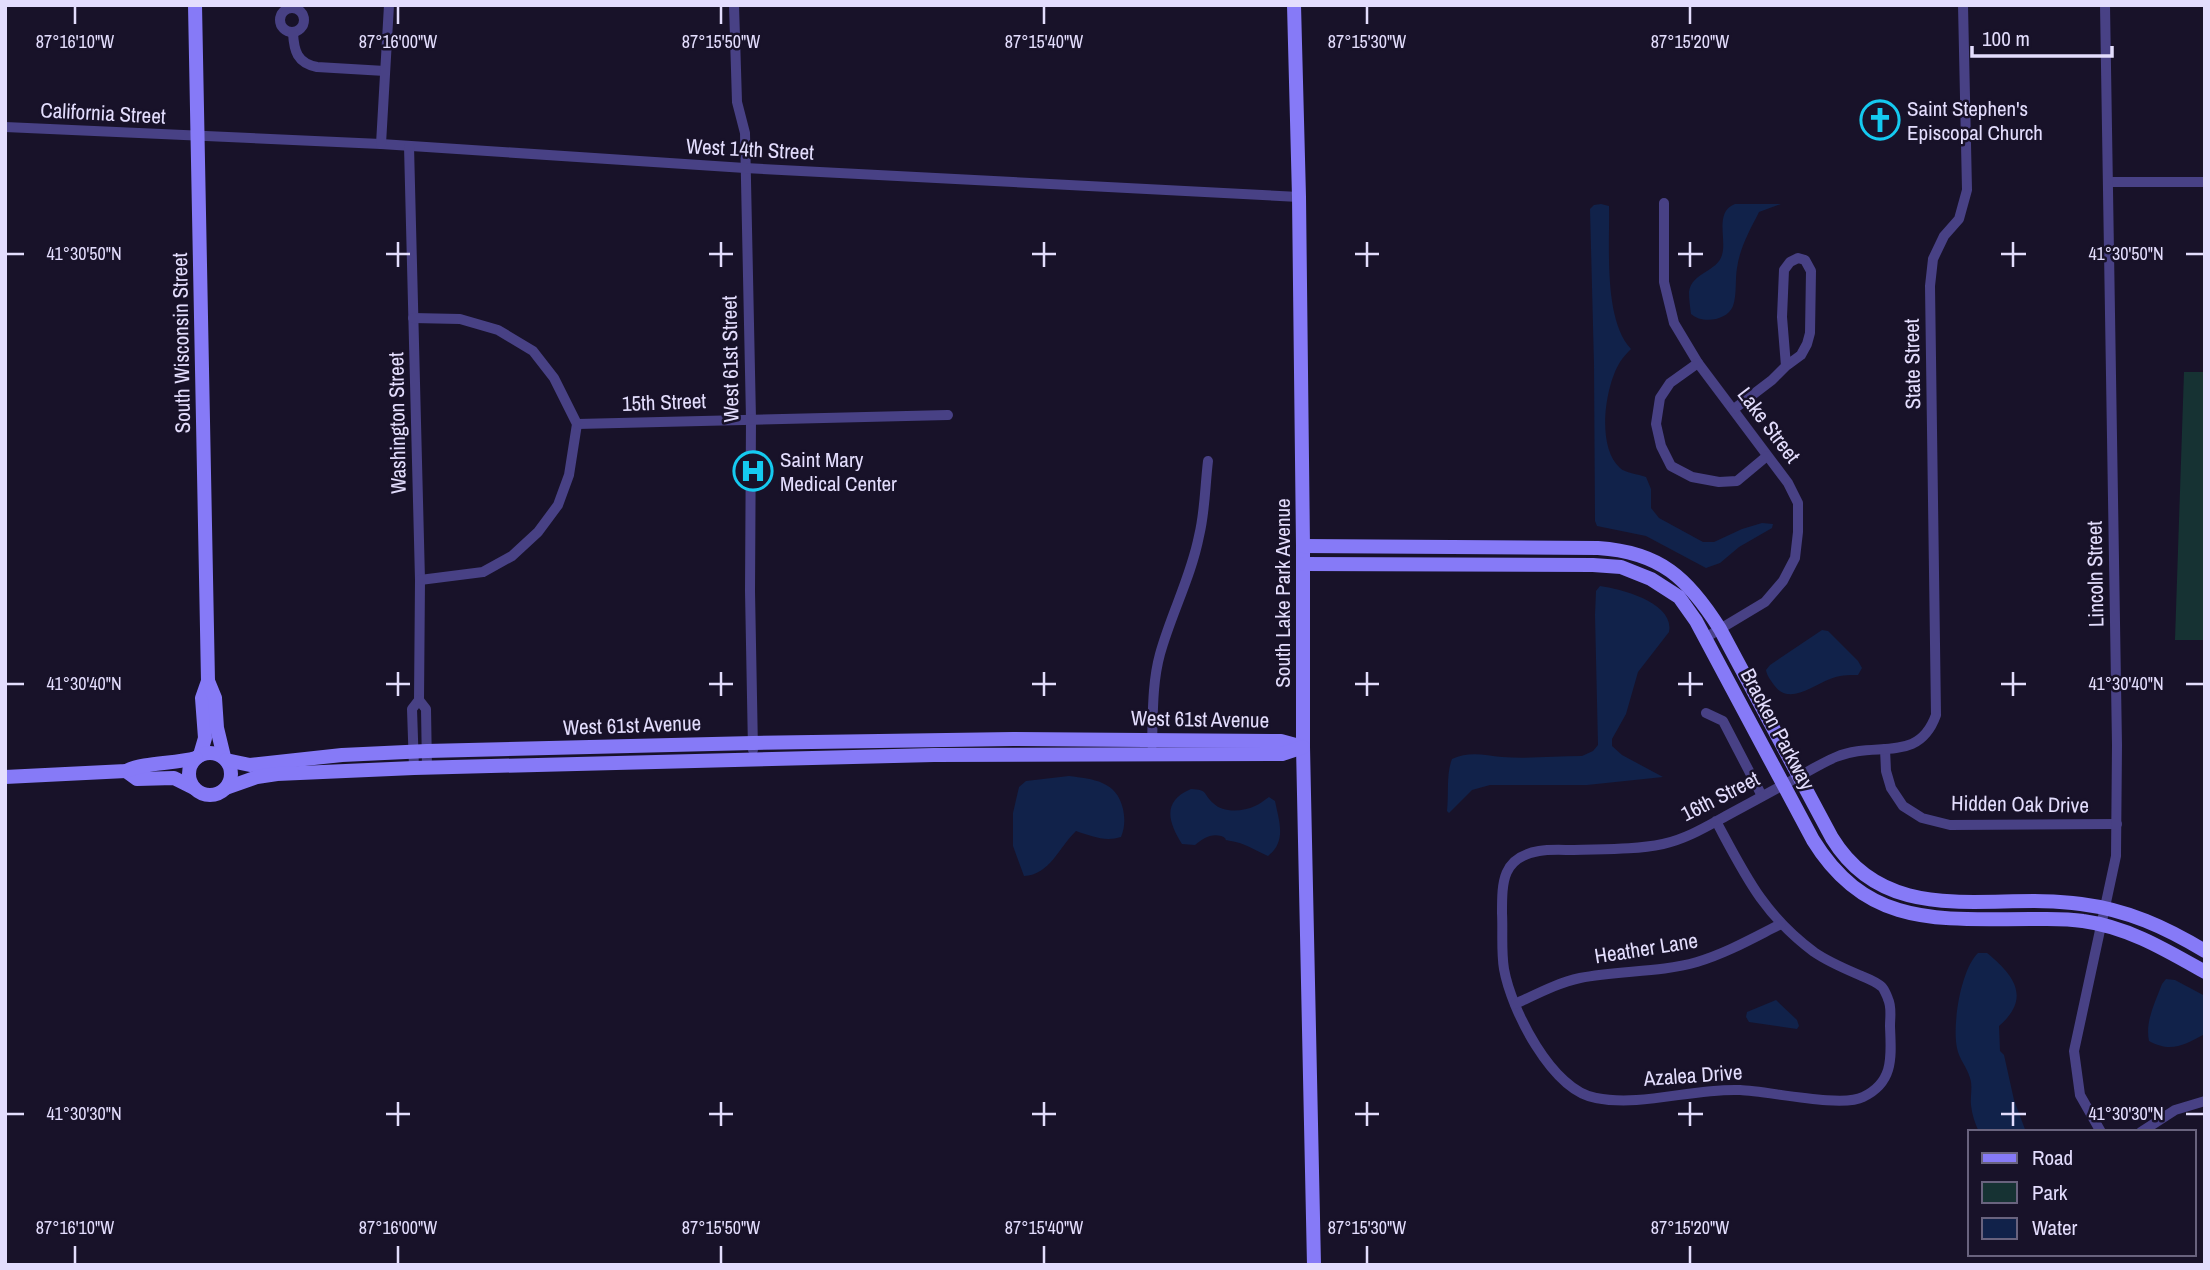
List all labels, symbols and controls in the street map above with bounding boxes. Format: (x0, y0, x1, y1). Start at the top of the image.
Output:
scale bar (1972, 14, 2112, 58)
text: 100 m (1982, 24, 2030, 53)
text: 87°16'10"W (36, 29, 114, 54)
text: 87°16'00"W (359, 29, 437, 54)
text: 87°15'50"W (682, 29, 760, 54)
text: 87°15'40"W (1005, 29, 1083, 54)
text: 87°15'30"W (1328, 29, 1406, 54)
text: 87°15'20"W (1651, 29, 1729, 54)
place label: Saint Stephen's Episcopal Church (1907, 94, 2043, 147)
street label: California Street (40, 95, 167, 131)
church icon: Saint Stephen's Episcopal Church (1859, 99, 1901, 141)
street label: West 14th Street (685, 131, 815, 167)
text: 41°30'50"N (46, 241, 122, 266)
text: 41°30'50"N (2088, 241, 2164, 266)
street label: South Wisconsin Street (165, 252, 197, 434)
street label: West 61st Street (714, 295, 746, 423)
street label: State Street (1897, 318, 1927, 410)
street label: Washington Street (381, 352, 413, 494)
street label: Lake Street (1731, 381, 1807, 469)
street label: 15th Street (621, 386, 707, 418)
place label: Saint Mary Medical Center (780, 445, 897, 498)
hospital icon: Saint Mary Medical Center (732, 450, 774, 492)
street label: South Lake Park Avenue (1268, 498, 1297, 688)
street label: Lincoln Street (2080, 520, 2110, 627)
street label: Bracken Parkway (1734, 663, 1822, 795)
text: 41°30'40"N (46, 671, 122, 696)
text: 41°30'40"N (2088, 671, 2164, 696)
street label: West 61st Avenue (1131, 703, 1269, 735)
street label: West 61st Avenue (562, 708, 702, 742)
street label: 16th Street (1676, 764, 1764, 828)
street label: Hidden Oak Drive (1951, 788, 2089, 820)
street label: Heather Lane (1592, 926, 1700, 970)
street label: Azalea Drive (1642, 1057, 1743, 1093)
text: 41°30'30"N (46, 1101, 122, 1126)
text: 41°30'30"N (2088, 1101, 2164, 1126)
legend (1968, 1130, 2196, 1256)
text: Road (2032, 1143, 2073, 1172)
text: Park (2032, 1178, 2068, 1207)
text: Water (2032, 1213, 2078, 1242)
text: 87°16'10"W (36, 1215, 114, 1240)
text: 87°16'00"W (359, 1215, 437, 1240)
text: 87°15'50"W (682, 1215, 760, 1240)
text: 87°15'40"W (1005, 1215, 1083, 1240)
text: 87°15'30"W (1328, 1215, 1406, 1240)
text: 87°15'20"W (1651, 1215, 1729, 1240)

